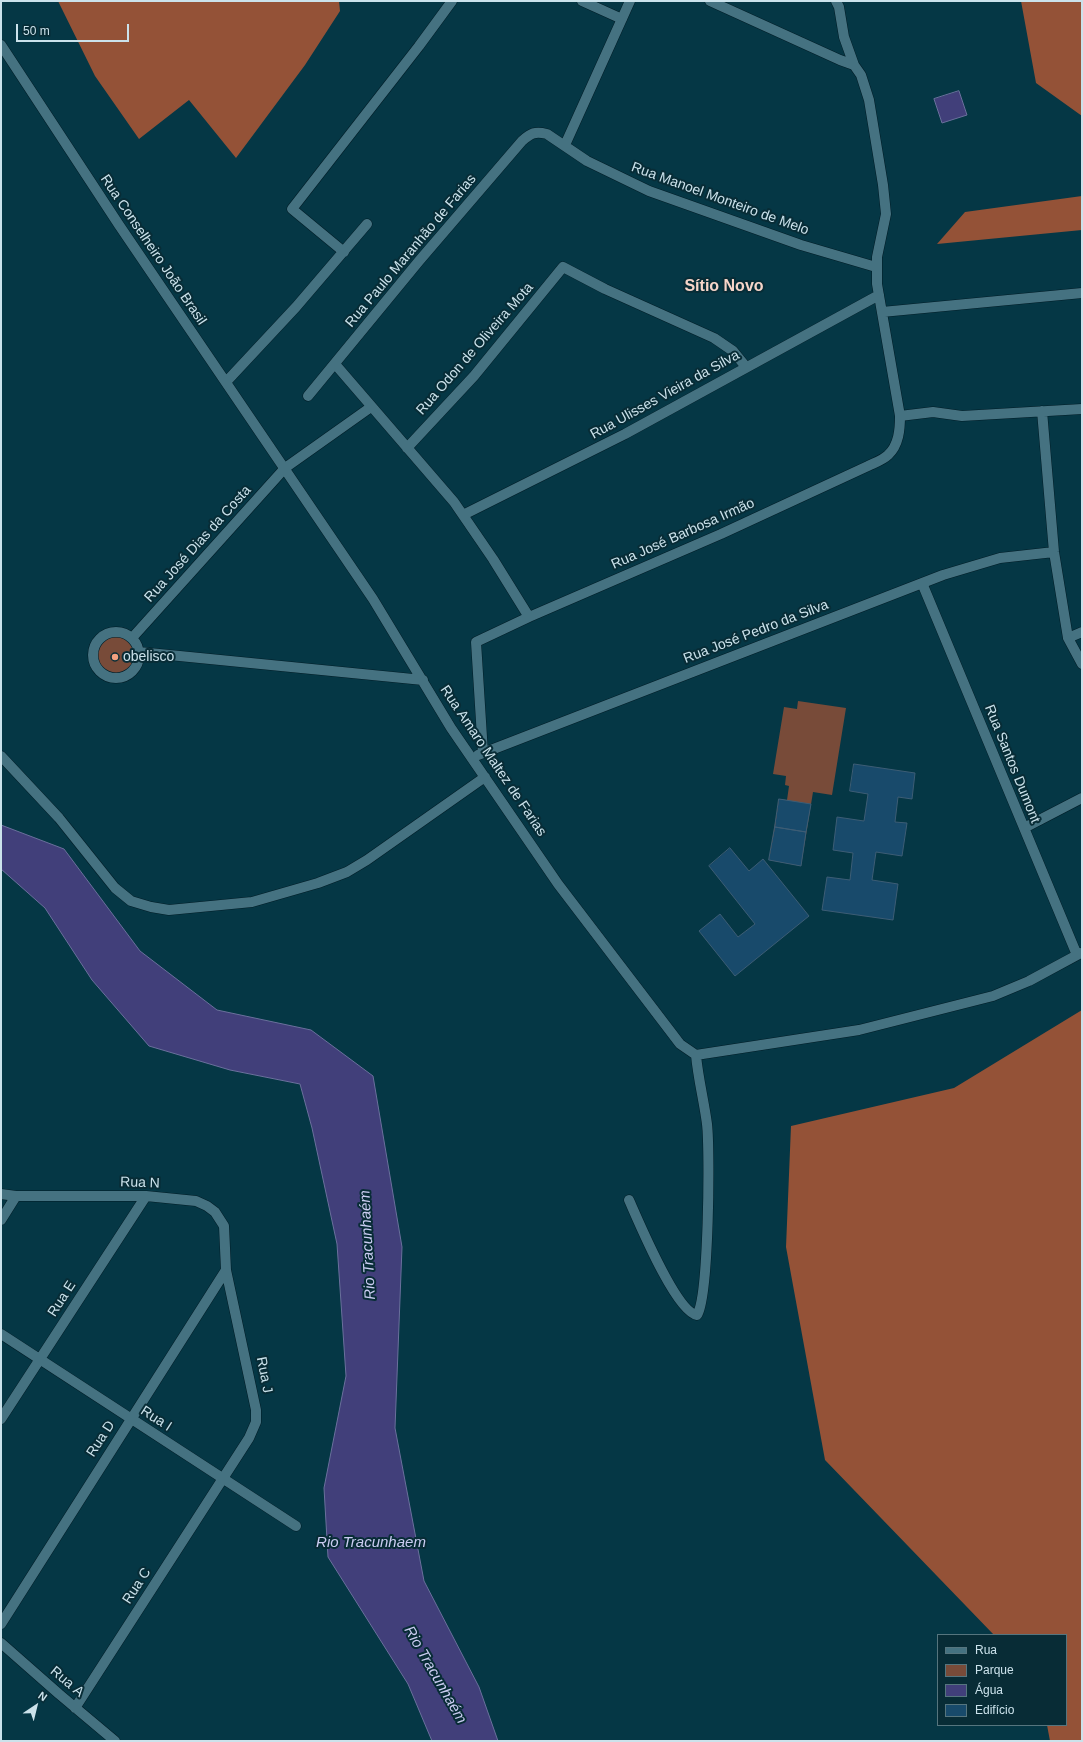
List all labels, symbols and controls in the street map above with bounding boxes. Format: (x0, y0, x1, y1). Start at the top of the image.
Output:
scale bar (18, 16, 131, 42)
text: 50 m (23, 24, 50, 38)
street label: Rua Manoel Monteiro de Melo (629, 159, 811, 239)
street label: Rua Paulo Maranhão de Farias (342, 171, 480, 331)
street label: Rua Conselheiro João Brasil (96, 172, 210, 328)
district label: Sítio Novo (684, 277, 764, 297)
street label: Rua Odon de Oliveira Mota (413, 279, 537, 419)
street label: Rua Ulisses Vieira da Silva (588, 347, 742, 443)
street label: Rua José Dias da Costa (141, 482, 255, 606)
street label: Rua José Barbosa Irmão (609, 495, 757, 573)
street label: Rua José Pedro da Silva (681, 597, 831, 667)
place label: obelisco (123, 649, 174, 665)
marker: obelisco (110, 652, 120, 662)
street label: Rua Amaro Maltez de Farias (436, 682, 550, 840)
street label: Rua Santos Dumont (981, 702, 1043, 826)
street label: Rua N (120, 1174, 160, 1192)
water label: Rio Tracunhaém (356, 1190, 380, 1300)
street label: Rua E (44, 1278, 80, 1320)
street label: Rua J (252, 1355, 276, 1395)
street label: Rua I (137, 1403, 175, 1435)
street label: Rua D (83, 1418, 119, 1460)
water label: Rio Tracunhaem (316, 1534, 426, 1552)
street label: Rua C (119, 1565, 155, 1607)
water label: Rio Tracunhaém (400, 1623, 470, 1727)
legend (937, 1634, 1067, 1726)
text: Rua (975, 1643, 997, 1657)
street label: Rua A (47, 1663, 87, 1701)
text: Parque (975, 1663, 1014, 1677)
text: Água (975, 1683, 1003, 1697)
north arrow (16, 1686, 56, 1726)
text: N (36, 1689, 50, 1703)
text: Edifício (975, 1703, 1014, 1717)

